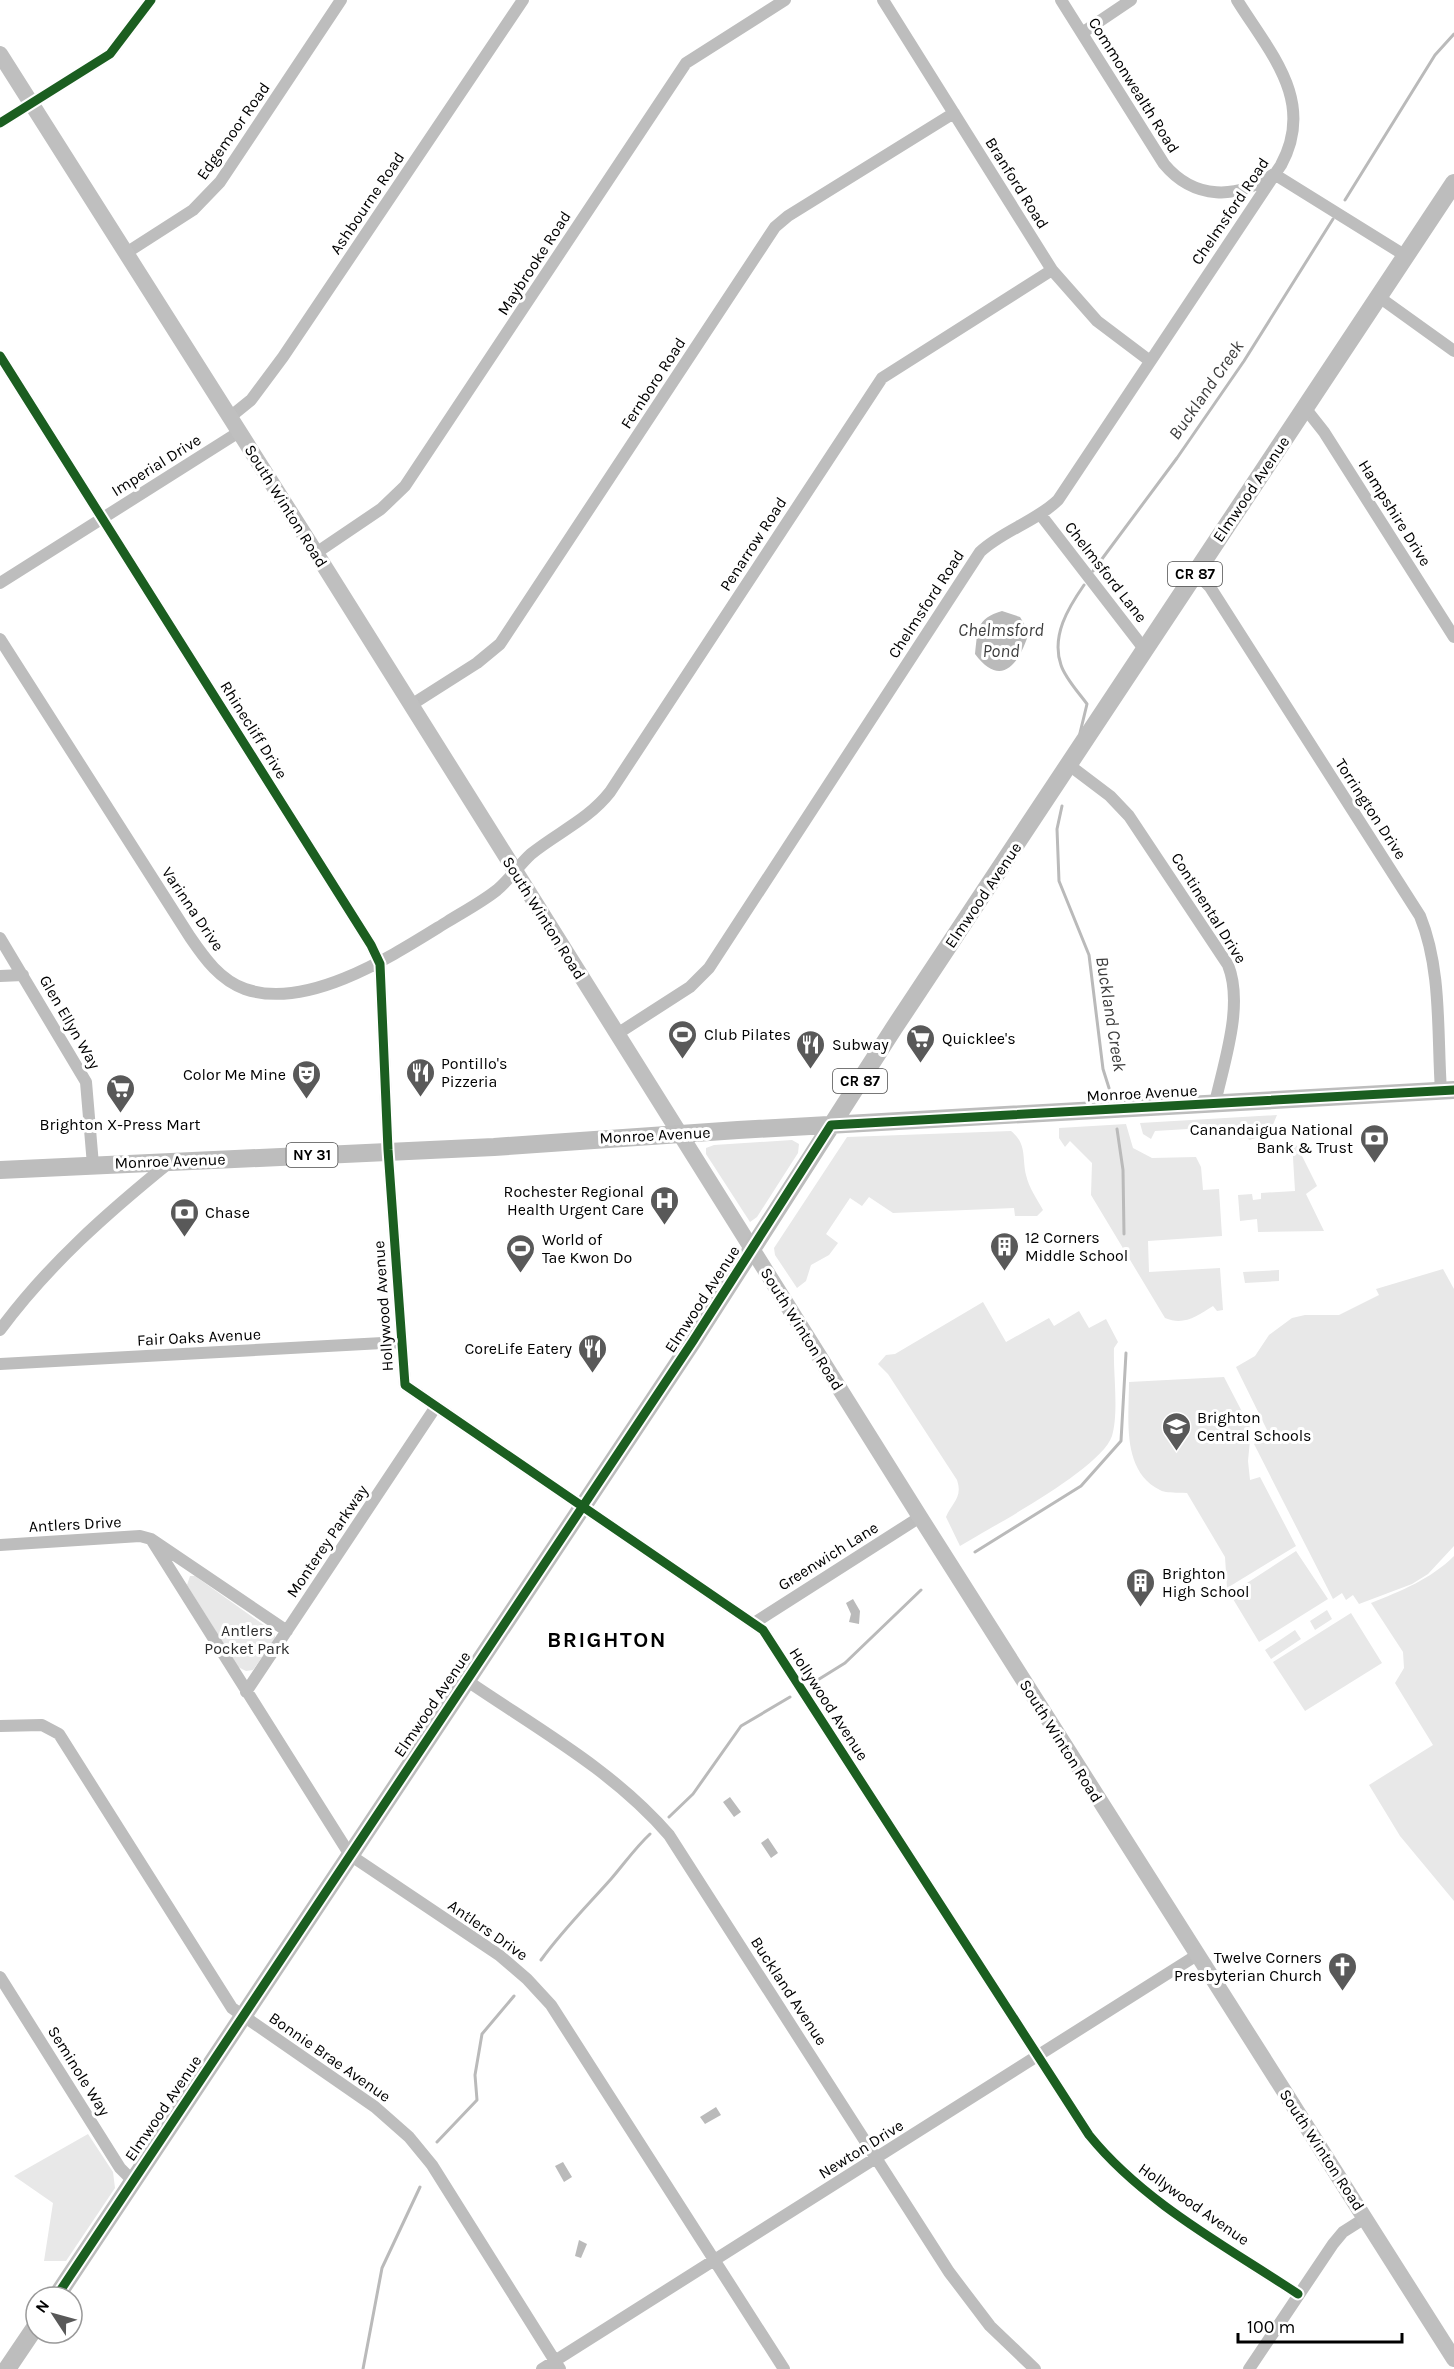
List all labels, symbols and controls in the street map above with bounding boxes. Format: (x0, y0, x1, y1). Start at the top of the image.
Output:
street label: Commonwealth Road (1085, 14, 1183, 156)
street label: Edgemoor Road (192, 79, 274, 183)
street label: Branford Road (981, 134, 1053, 232)
street label: Ashbourne Road (326, 148, 408, 258)
street label: Chelmsford Road (1187, 154, 1273, 268)
street label: Maybrooke Road (493, 207, 575, 319)
street label: Fernboro Road (616, 334, 690, 432)
water label: Buckland Creek (1164, 335, 1249, 444)
street label: Imperial Drive (108, 430, 204, 500)
street label: Elmwood Avenue (1209, 433, 1293, 545)
street label: South Winton Road (240, 441, 332, 571)
street label: Hampshire Drive (1355, 456, 1435, 570)
street label: Penarrow Road (716, 494, 790, 594)
street label: Chelmsford Lane (1061, 518, 1151, 626)
street label: Chelmsford Road (884, 546, 968, 662)
road number: CR 87 (1168, 562, 1222, 586)
water label: Chelmsford Pond (958, 619, 1044, 662)
street label: Rhinecliff Drive (216, 678, 292, 782)
street label: Torrington Drive (1331, 755, 1411, 863)
street label: Elmwood Avenue (941, 839, 1025, 951)
street label: Continental Drive (1167, 849, 1251, 967)
street label: South Winton Road (498, 853, 590, 983)
street label: Varinna Drive (158, 863, 228, 955)
water label: Buckland Creek (1091, 955, 1131, 1074)
street label: Glen Ellyn Way (35, 972, 105, 1073)
sports icon: Club Pilates (667, 1018, 699, 1060)
supermarket icon: Quicklee's (905, 1022, 937, 1064)
place label: Club Pilates (704, 1025, 791, 1044)
restaurant icon: Subway (795, 1028, 827, 1070)
place label: Quicklee's (942, 1029, 1016, 1048)
place label: Subway (832, 1035, 889, 1054)
place label: Pontillo's Pizzeria (441, 1054, 507, 1091)
restaurant icon: Pontillo's Pizzeria (404, 1056, 436, 1098)
theatre icon: Color Me Mine (291, 1058, 323, 1100)
place label: Color Me Mine (183, 1065, 286, 1084)
road number: CR 87 (833, 1069, 887, 1093)
supermarket icon: Brighton X-Press Mart (104, 1072, 136, 1114)
street label: Monroe Avenue (1086, 1081, 1198, 1105)
place label: Brighton X-Press Mart (40, 1115, 200, 1134)
place label: Canandaigua National Bank & Trust (1190, 1120, 1353, 1157)
bank icon: Canandaigua National Bank & Trust (1358, 1122, 1390, 1164)
street label: Monroe Avenue (599, 1123, 711, 1147)
road number: NY 31 (286, 1143, 338, 1167)
street label: Monroe Avenue (114, 1150, 226, 1172)
place label: Rochester Regional Health Urgent Care (504, 1182, 644, 1219)
hospital icon: Rochester Regional Health Urgent Care (649, 1184, 681, 1226)
bank icon: Chase (168, 1196, 200, 1238)
place label: Chase (205, 1203, 250, 1222)
place label: 12 Corners Middle School (1025, 1228, 1128, 1265)
place label: World of Tae Kwon Do (542, 1230, 632, 1267)
building icon: 12 Corners Middle School (988, 1230, 1020, 1272)
sports icon: World of Tae Kwon Do (505, 1232, 537, 1274)
street label: Hollywood Avenue (369, 1240, 397, 1372)
street label: Elmwood Avenue (660, 1242, 744, 1356)
street label: South Winton Road (756, 1264, 848, 1394)
street label: Fair Oaks Avenue (136, 1324, 262, 1350)
restaurant icon: CoreLife Eatery (577, 1332, 609, 1374)
place label: CoreLife Eatery (464, 1339, 573, 1358)
place label: Brighton Central Schools (1197, 1408, 1312, 1445)
school or university icon: Brighton Central Schools (1160, 1410, 1192, 1452)
street label: Monterey Parkway (282, 1481, 372, 1601)
street label: Antlers Drive (28, 1512, 122, 1536)
street label: Greenwich Lane (774, 1518, 882, 1594)
place label: Brighton High School (1162, 1564, 1250, 1601)
building icon: Brighton High School (1125, 1566, 1157, 1608)
park label: Antlers Pocket Park (204, 1621, 290, 1658)
district label: BRIGHTON (547, 1627, 667, 1653)
street label: Hollywood Avenue (785, 1644, 873, 1764)
street label: Elmwood Avenue (390, 1648, 474, 1760)
street label: South Winton Road (1015, 1676, 1107, 1806)
street label: Antlers Drive (444, 1896, 532, 1964)
street label: Buckland Avenue (747, 1933, 831, 2049)
place label: Twelve Corners Presbyterian Church (1174, 1948, 1322, 1985)
church icon: Twelve Corners Presbyterian Church (1327, 1950, 1359, 1992)
street label: Bonnie Brae Avenue (266, 2008, 394, 2106)
street label: Seminole Way (44, 2022, 115, 2120)
street label: Elmwood Avenue (121, 2052, 205, 2164)
street label: South Winton Road (1276, 2086, 1368, 2214)
street label: Newton Drive (815, 2115, 907, 2183)
street label: Hollywood Avenue (1135, 2159, 1253, 2249)
north arrow (24, 2285, 84, 2345)
text: N (31, 2296, 53, 2317)
scale bar (1238, 2306, 1402, 2344)
text: 100 m (1247, 2316, 1295, 2338)

